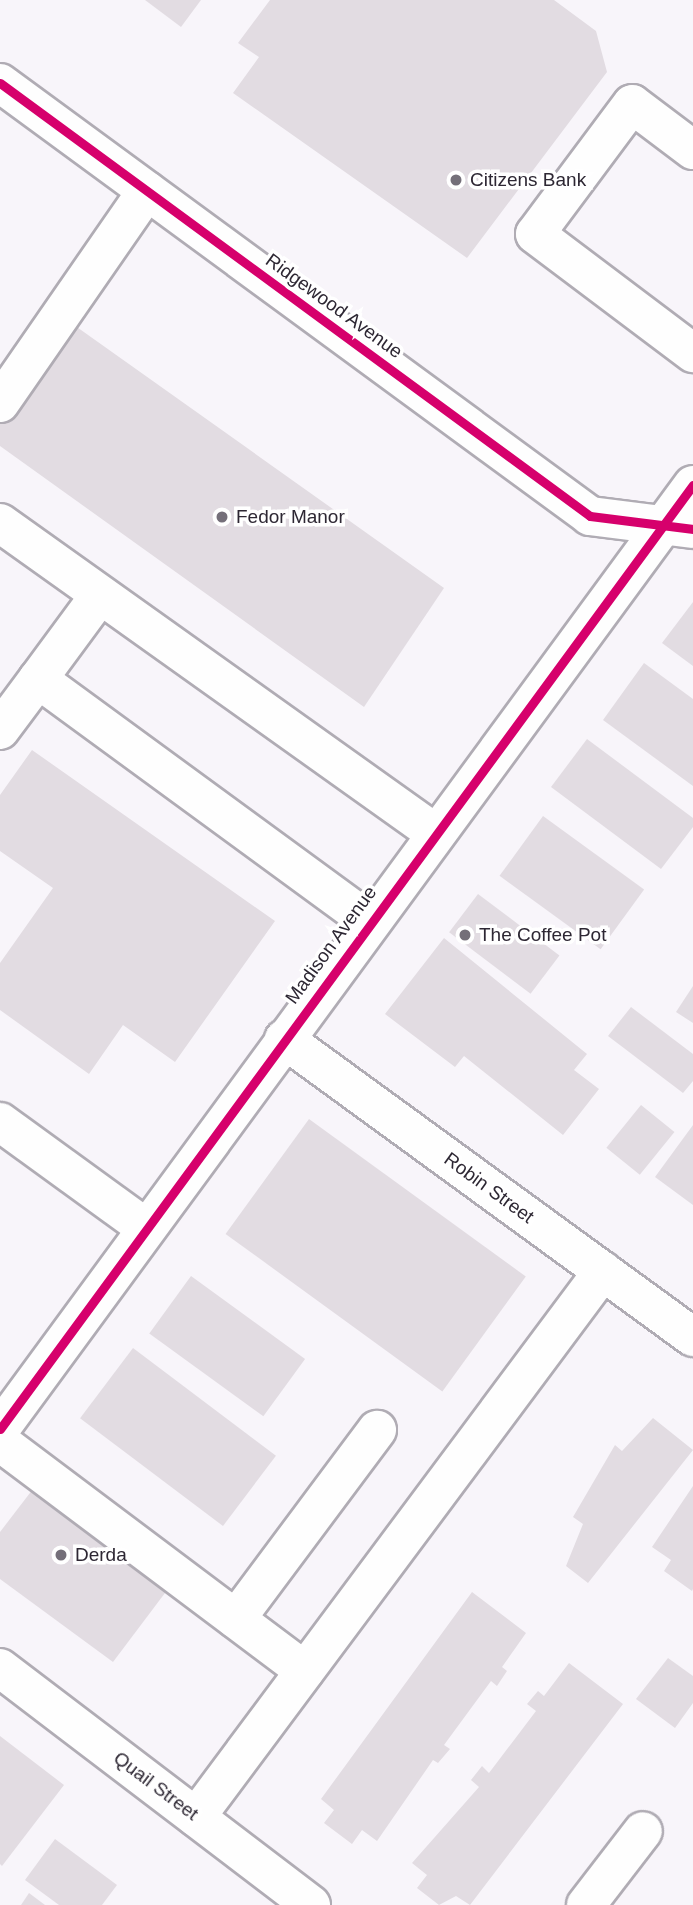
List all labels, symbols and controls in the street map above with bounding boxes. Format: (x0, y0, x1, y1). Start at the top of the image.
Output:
place label: Citizens Bank (470, 169, 586, 191)
marker: Citizens Bank (448, 172, 464, 188)
street label: Ridgewood Avenue (261, 248, 407, 364)
place label: Fedor Manor (236, 506, 345, 528)
marker: Fedor Manor (214, 509, 230, 525)
street label: Madison Avenue (280, 881, 382, 1009)
place label: The Coffee Pot (479, 924, 606, 946)
marker: The Coffee Pot (457, 927, 473, 943)
street label: Robin Street (440, 1148, 538, 1228)
place label: Derda (75, 1544, 127, 1566)
marker: Derda (53, 1547, 69, 1563)
street label: Quail Street (109, 1747, 203, 1825)

